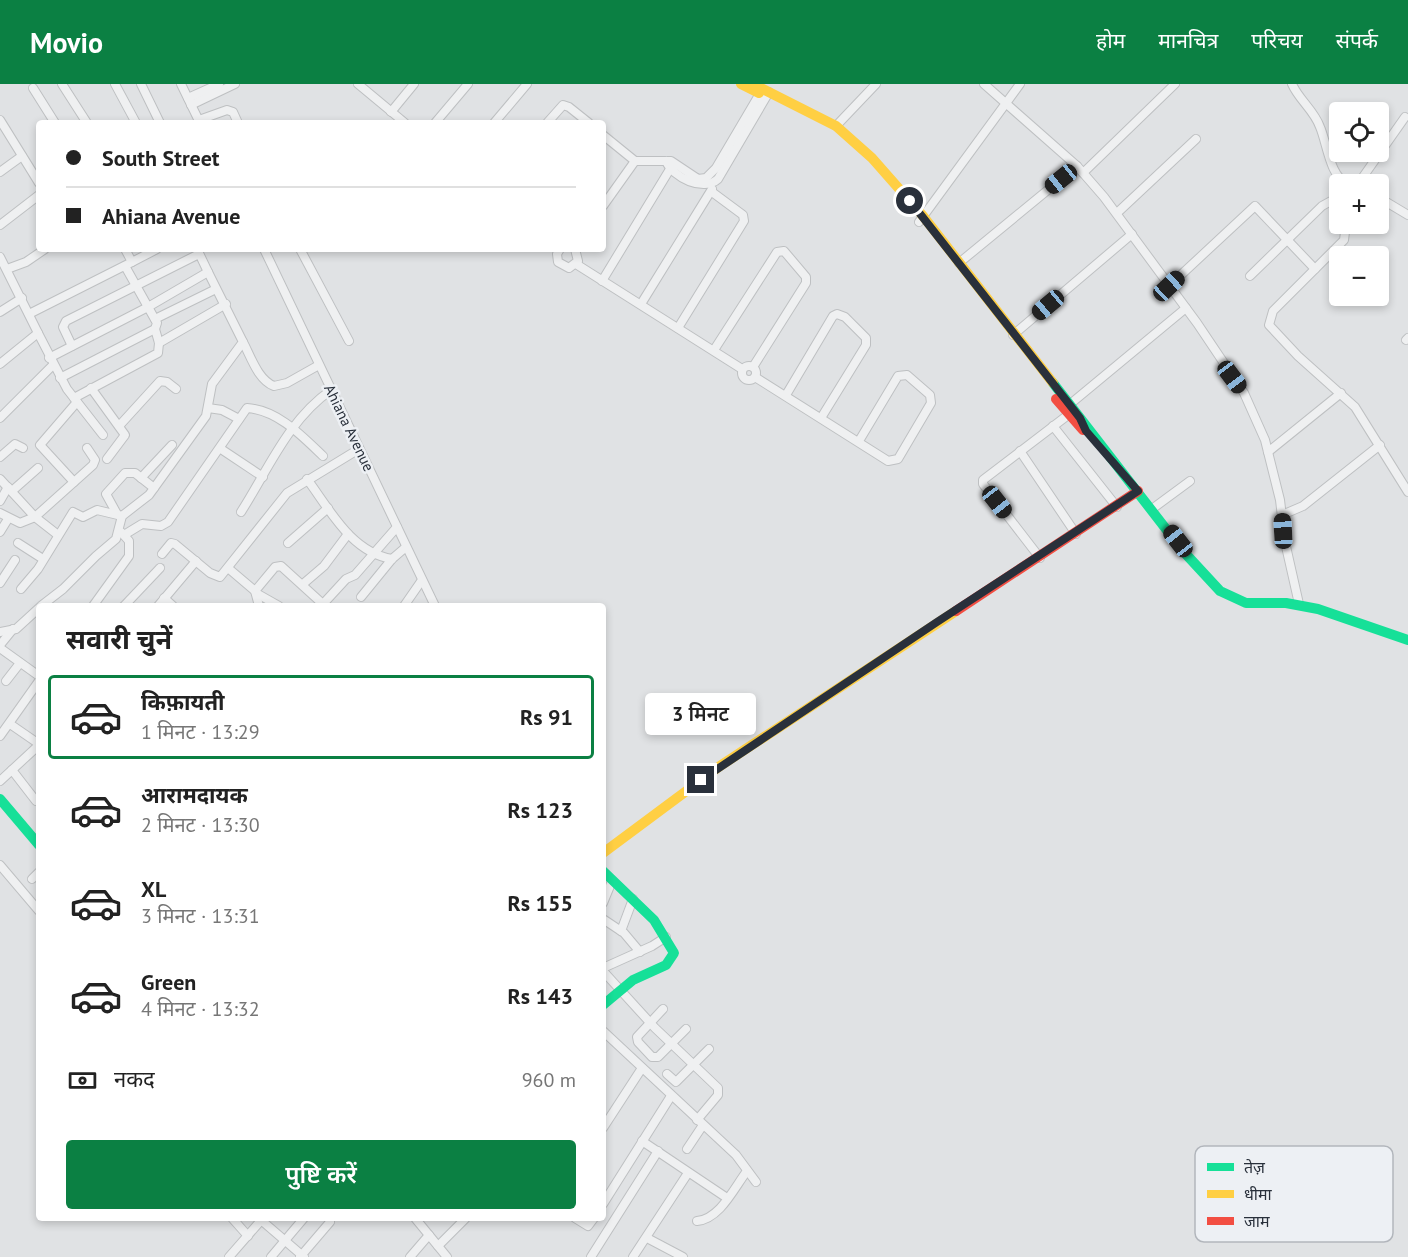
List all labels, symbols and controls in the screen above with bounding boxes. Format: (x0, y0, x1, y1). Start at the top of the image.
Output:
text: Movio (30, 24, 103, 61)
text: होम (1096, 27, 1125, 54)
text: मानचित्र (1158, 27, 1218, 54)
text: परिचय (1251, 27, 1303, 54)
text: संपर्क (1336, 27, 1378, 54)
map controls (1329, 102, 1389, 306)
button: locate (1329, 102, 1389, 162)
text: South Street (102, 144, 220, 172)
car (1041, 161, 1081, 197)
button: + (1329, 174, 1389, 234)
route start (896, 187, 923, 214)
text: Ahiana Avenue (102, 202, 240, 230)
button: − (1329, 246, 1389, 306)
car (1150, 267, 1188, 305)
car (1028, 287, 1068, 323)
car (1214, 357, 1250, 397)
street label: Ahiana Avenue (320, 381, 379, 474)
car (979, 482, 1015, 522)
car (1273, 513, 1293, 549)
car (1160, 521, 1196, 561)
text: सवारी चुनें (66, 622, 172, 656)
text: किफ़ायती (141, 688, 225, 716)
icon: car (69, 690, 123, 744)
callout: 3 मिनट (646, 693, 756, 735)
text: 3 मिनट (672, 701, 729, 727)
text: Rs 91 (520, 703, 573, 731)
text: 1 मिनट · 13:29 (141, 719, 260, 745)
route end (687, 766, 714, 793)
text: आरामदायक (141, 781, 248, 809)
icon: car (69, 783, 123, 837)
text: Rs 123 (507, 796, 573, 824)
text: 2 मिनट · 13:30 (141, 812, 260, 838)
text: XL (141, 875, 166, 903)
icon: car (69, 876, 123, 930)
text: Rs 155 (507, 889, 573, 917)
text: 3 मिनट · 13:31 (141, 903, 260, 929)
text: Green (141, 968, 196, 996)
icon: car (69, 969, 123, 1023)
text: Rs 143 (507, 982, 573, 1010)
text: 4 मिनट · 13:32 (141, 996, 260, 1022)
icon: cash (66, 1064, 99, 1097)
text: नकद (114, 1065, 155, 1093)
text: 960 m (522, 1067, 576, 1093)
button: पुष्टि करें (66, 1140, 576, 1209)
legend (1195, 1146, 1393, 1242)
text: तेज़ (1244, 1157, 1266, 1177)
text: धीमा (1244, 1184, 1273, 1204)
text: जाम (1244, 1211, 1270, 1231)

